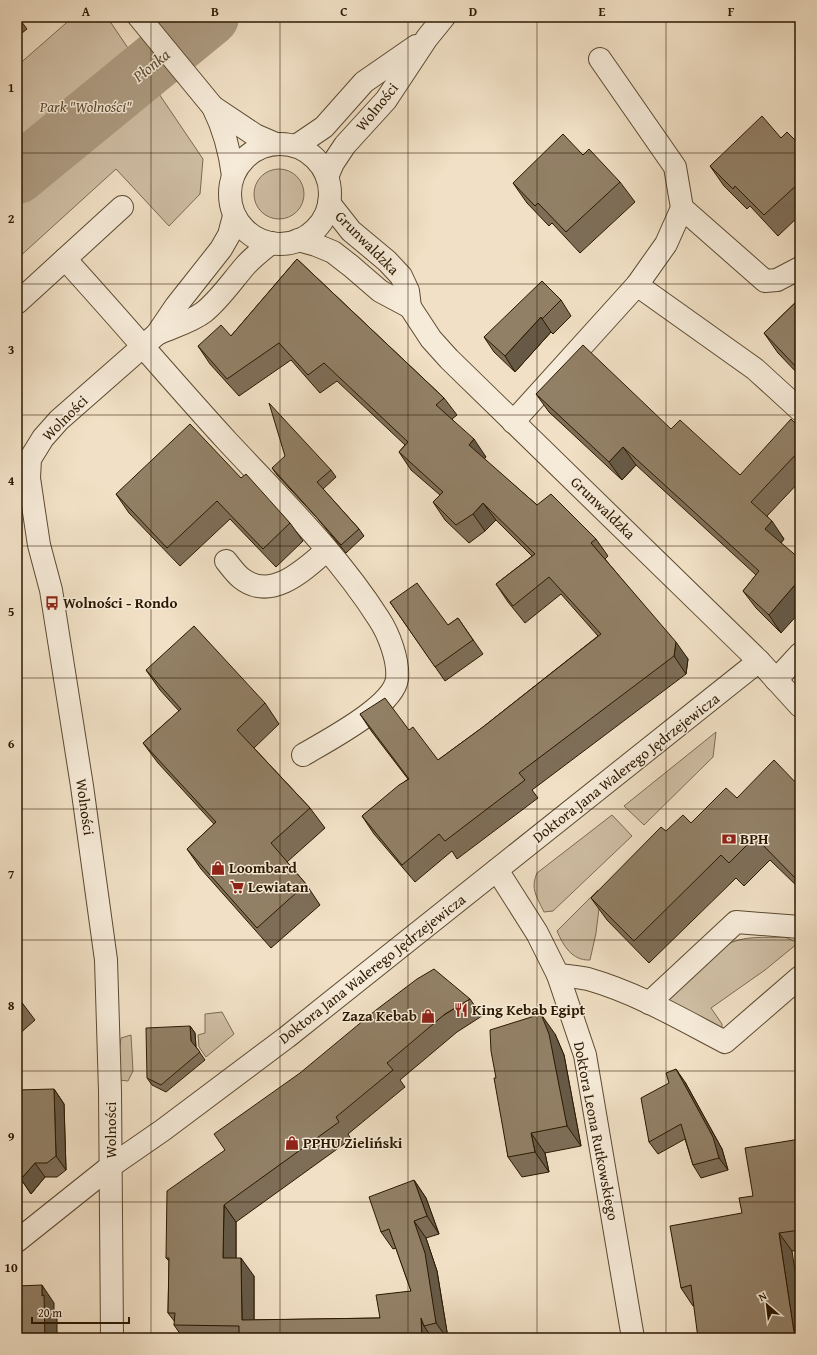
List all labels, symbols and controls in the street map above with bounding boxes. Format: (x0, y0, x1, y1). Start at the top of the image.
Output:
text: A (82, 2, 91, 21)
text: B (211, 2, 219, 21)
text: C (340, 2, 348, 21)
text: D (469, 2, 477, 21)
text: E (599, 2, 606, 21)
text: F (728, 2, 735, 21)
water label: Płonka (126, 42, 175, 88)
text: 1 (8, 78, 14, 97)
street label: Wolności (351, 78, 403, 135)
park label: Park "Wolności" (39, 96, 132, 117)
street label: Grunwaldzka (331, 206, 404, 279)
text: 2 (8, 209, 15, 228)
text: 3 (8, 340, 14, 359)
street label: Wolności (37, 390, 92, 445)
text: 4 (8, 471, 15, 490)
street label: Grunwaldzka (566, 471, 640, 544)
place label: Wolności - Rondo (63, 592, 177, 613)
bus stop icon: Wolności - Rondo (44, 595, 60, 611)
text: 5 (8, 602, 15, 621)
street label: Doktora Jana Walerego Jędrzejewicza (528, 688, 724, 847)
text: 6 (8, 734, 15, 753)
street label: Wolności (71, 777, 100, 837)
place label: BPH (740, 828, 768, 849)
bank icon: BPH (721, 831, 737, 847)
place label: Loombard (229, 857, 297, 878)
shop icon: Loombard (210, 860, 226, 876)
text: 7 (8, 865, 15, 884)
place label: Lewiatan (248, 876, 309, 897)
supermarket icon: Lewiatan (229, 879, 245, 895)
street label: Doktora Jana Walerego Jędrzejewicza (274, 889, 470, 1048)
text: 8 (8, 996, 15, 1015)
place label: King Kebab Egipt (472, 999, 586, 1020)
restaurant icon: King Kebab Egipt (453, 1002, 469, 1018)
place label: Zaza Kebab (342, 1005, 417, 1026)
shop icon: Zaza Kebab (420, 1008, 436, 1024)
street label: Doktora Leona Rutkowskiego (569, 1040, 624, 1223)
street label: Wolności (100, 1102, 121, 1158)
text: 9 (8, 1127, 15, 1146)
place label: PPHU Zieliński (303, 1132, 403, 1153)
shop icon: PPHU Zieliński (284, 1135, 300, 1151)
text: 10 (4, 1258, 18, 1277)
north arrow (747, 1285, 787, 1325)
text: N (755, 1287, 770, 1305)
scale bar (32, 1299, 129, 1325)
text: 20 m (38, 1304, 62, 1321)

